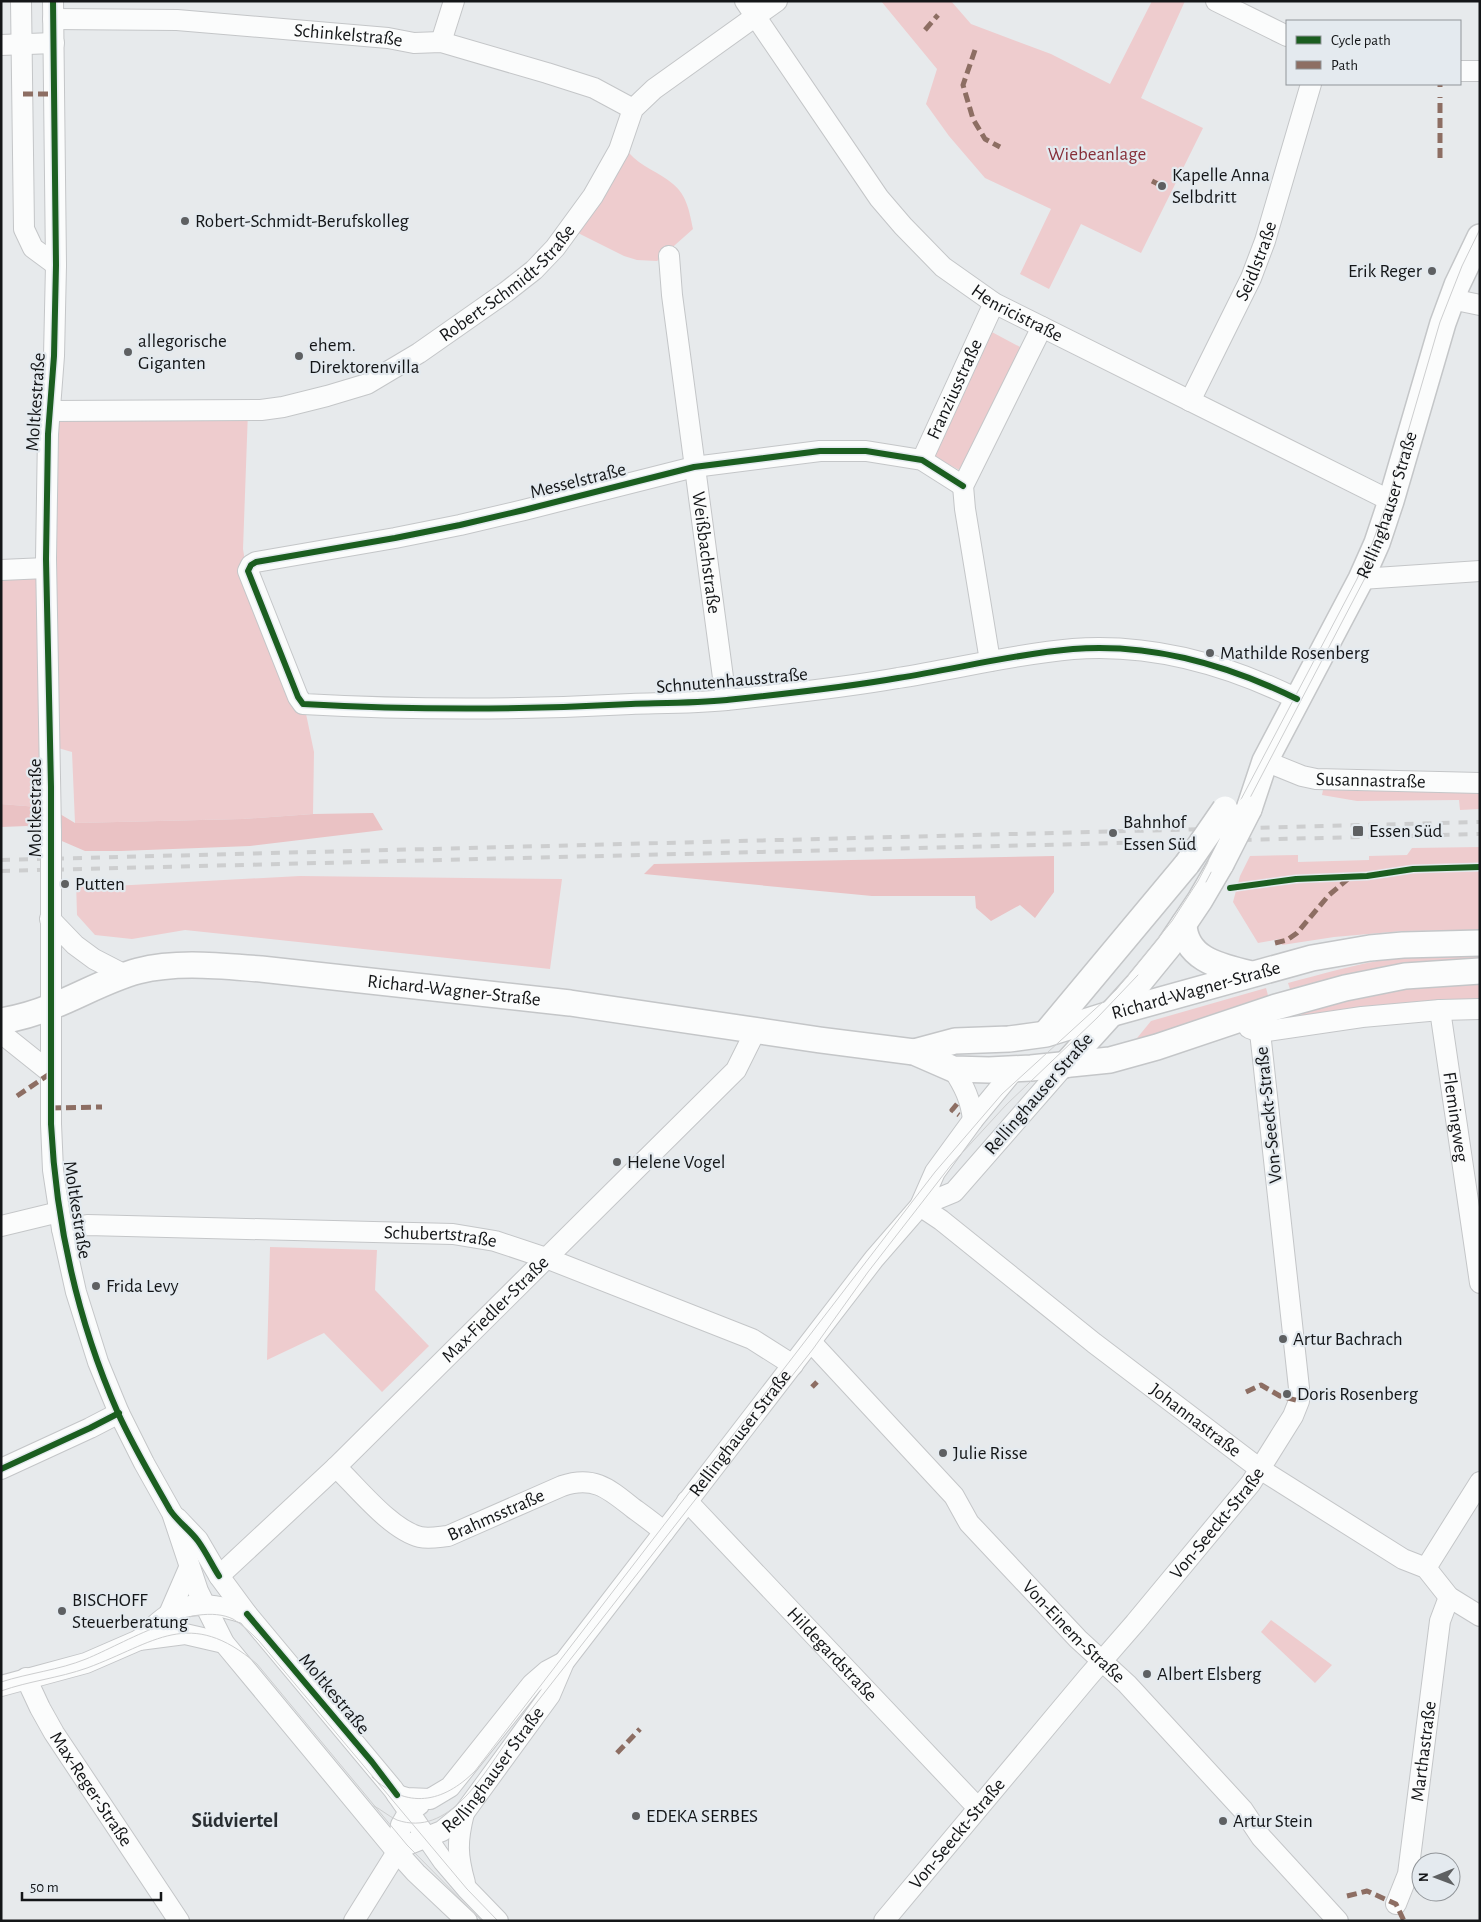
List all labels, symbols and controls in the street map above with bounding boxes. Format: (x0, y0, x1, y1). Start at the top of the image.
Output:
legend (1286, 20, 1461, 85)
street label: Schinkelstraße (293, 21, 404, 50)
text: Cycle path (1331, 33, 1391, 48)
text: Path (1331, 58, 1358, 73)
park label: Wiebeanlage (1048, 145, 1146, 164)
place label: Kapelle Anna Selbdritt (1172, 166, 1270, 207)
marker: Kapelle Anna Selbdritt (1156, 180, 1168, 192)
place label: Robert-Schmidt-Berufskolleg (195, 212, 410, 231)
marker: Robert-Schmidt-Berufskolleg (179, 215, 191, 227)
street label: Seidlstraße (1232, 219, 1280, 304)
street label: Robert-Schmidt-Straße (436, 221, 578, 345)
place label: Erik Reger (1348, 262, 1422, 281)
marker: Erik Reger (1426, 265, 1438, 277)
street label: Henricistraße (968, 281, 1066, 345)
place label: allegorische Giganten (138, 332, 227, 373)
place label: ehem. Direktorenvilla (309, 336, 420, 377)
street label: Franziusstraße (923, 336, 986, 442)
marker: allegorische Giganten (122, 346, 134, 358)
marker: ehem. Direktorenvilla (293, 350, 305, 362)
street label: Moltkestraße (23, 352, 49, 452)
street label: Rellinghauser Straße (1353, 429, 1420, 581)
street label: Messelstraße (528, 460, 628, 502)
street label: Weißbachstraße (689, 490, 724, 615)
place label: Mathilde Rosenberg (1220, 644, 1370, 663)
marker: Mathilde Rosenberg (1204, 647, 1216, 659)
street label: Schnutenhausstraße (655, 665, 809, 697)
street label: Moltkestraße (26, 759, 45, 857)
street label: Susannastraße (1316, 770, 1426, 791)
place label: Bahnhof Essen Süd (1123, 813, 1197, 854)
place label: Essen Süd (1369, 822, 1443, 841)
marker: Essen Süd (1351, 824, 1365, 838)
marker: Bahnhof Essen Süd (1107, 827, 1119, 839)
place label: Putten (75, 875, 125, 894)
marker: Putten (59, 878, 71, 890)
street label: Richard-Wagner-Straße (1109, 958, 1282, 1023)
street label: Richard-Wagner-Straße (366, 971, 542, 1009)
street label: Rellinghauser Straße (981, 1030, 1097, 1158)
street label: Von-Seeckt-Straße (1252, 1046, 1286, 1184)
street label: Flemingweg (1440, 1070, 1472, 1164)
place label: Helene Vogel (627, 1153, 725, 1172)
marker: Helene Vogel (611, 1156, 623, 1168)
street label: Moltkestraße (60, 1160, 94, 1260)
street label: Schubertstraße (384, 1223, 498, 1251)
street label: Max-Fiedler-Straße (438, 1252, 552, 1366)
place label: Frida Levy (106, 1277, 179, 1296)
marker: Frida Levy (90, 1280, 102, 1292)
place label: Artur Bachrach (1293, 1330, 1403, 1349)
marker: Artur Bachrach (1277, 1333, 1289, 1345)
street label: Rellinghauser Straße (686, 1366, 795, 1500)
street label: Johannastraße (1146, 1380, 1245, 1460)
place label: Doris Rosenberg (1297, 1385, 1419, 1404)
marker: Doris Rosenberg (1281, 1388, 1293, 1400)
place label: Julie Risse (953, 1444, 1028, 1463)
marker: Julie Risse (937, 1447, 949, 1459)
street label: Von-Seeckt-Straße (1166, 1464, 1268, 1582)
street label: Brahmsstraße (445, 1485, 547, 1545)
street label: Von-Einem-Straße (1019, 1577, 1129, 1687)
place label: BISCHOFF Steuerberatung (72, 1591, 189, 1632)
street label: Hildegardstraße (783, 1604, 881, 1705)
marker: BISCHOFF Steuerberatung (56, 1605, 68, 1617)
street label: Moltkestraße (295, 1650, 373, 1738)
place label: Albert Elsberg (1157, 1665, 1262, 1684)
marker: Albert Elsberg (1141, 1668, 1153, 1680)
street label: Marthastraße (1408, 1700, 1439, 1803)
street label: Rellinghauser Straße (438, 1703, 548, 1836)
street label: Max-Reger-Straße (46, 1728, 136, 1850)
street label: Von-Seeckt-Straße (906, 1775, 1009, 1892)
place label: EDEKA SERBES (646, 1807, 758, 1826)
district label: Südviertel (192, 1810, 278, 1831)
marker: EDEKA SERBES (630, 1810, 642, 1822)
place label: Artur Stein (1233, 1812, 1313, 1831)
marker: Artur Stein (1217, 1815, 1229, 1827)
north arrow (1411, 1852, 1461, 1902)
scale bar (22, 1870, 161, 1902)
text: N (1417, 1872, 1431, 1882)
text: 50 m (30, 1880, 59, 1895)

